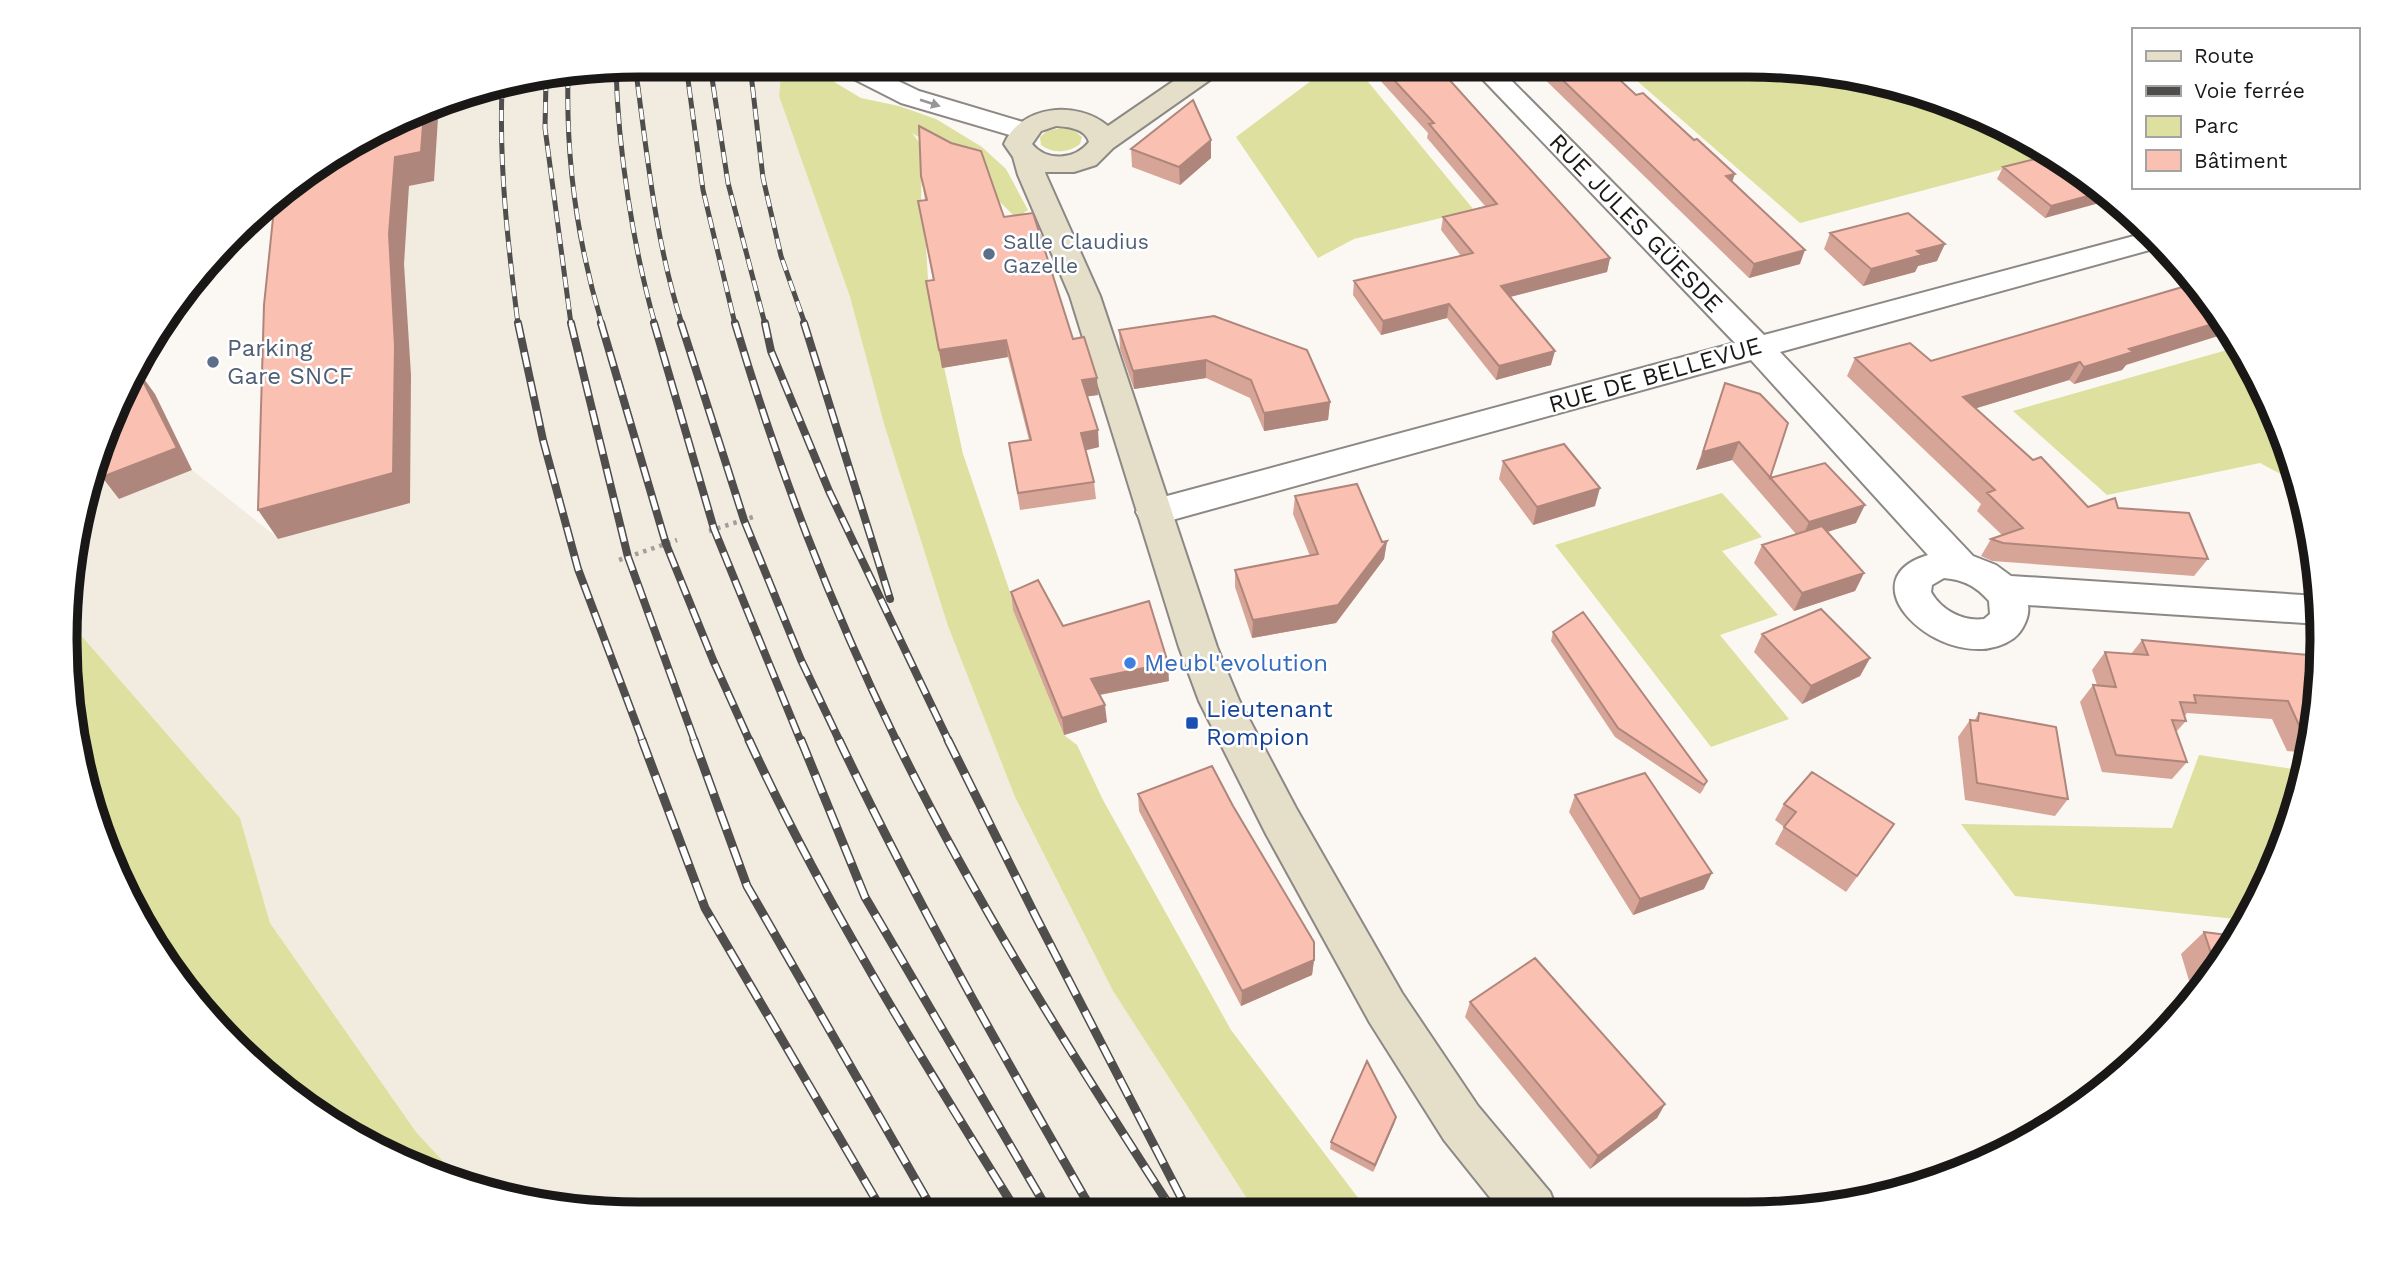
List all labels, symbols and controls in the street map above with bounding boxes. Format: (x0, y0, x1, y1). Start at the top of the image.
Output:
legend (2132, 28, 2359, 189)
text: Route (2194, 43, 2254, 68)
text: Voie ferrée (2194, 78, 2305, 103)
one-way arrow (919, 98, 940, 109)
text: Parc (2194, 113, 2239, 138)
street label: RUE JULES GÜESDE (1543, 128, 1729, 318)
text: Bâtiment (2194, 148, 2288, 173)
place label: Salle Claudius Gazelle (1003, 229, 1149, 278)
marker: Salle Claudius Gazelle (981, 246, 997, 262)
street label: RUE DE BELLEVUE (1545, 331, 1765, 419)
place label: Parking Gare SNCF (227, 334, 354, 390)
marker: Parking Gare SNCF (205, 354, 221, 370)
place label: Meubl'evolution (1144, 649, 1328, 677)
marker: Meubl'evolution (1122, 655, 1138, 671)
place label: Lieutenant Rompion (1206, 695, 1332, 751)
marker: Lieutenant Rompion (1184, 715, 1200, 731)

